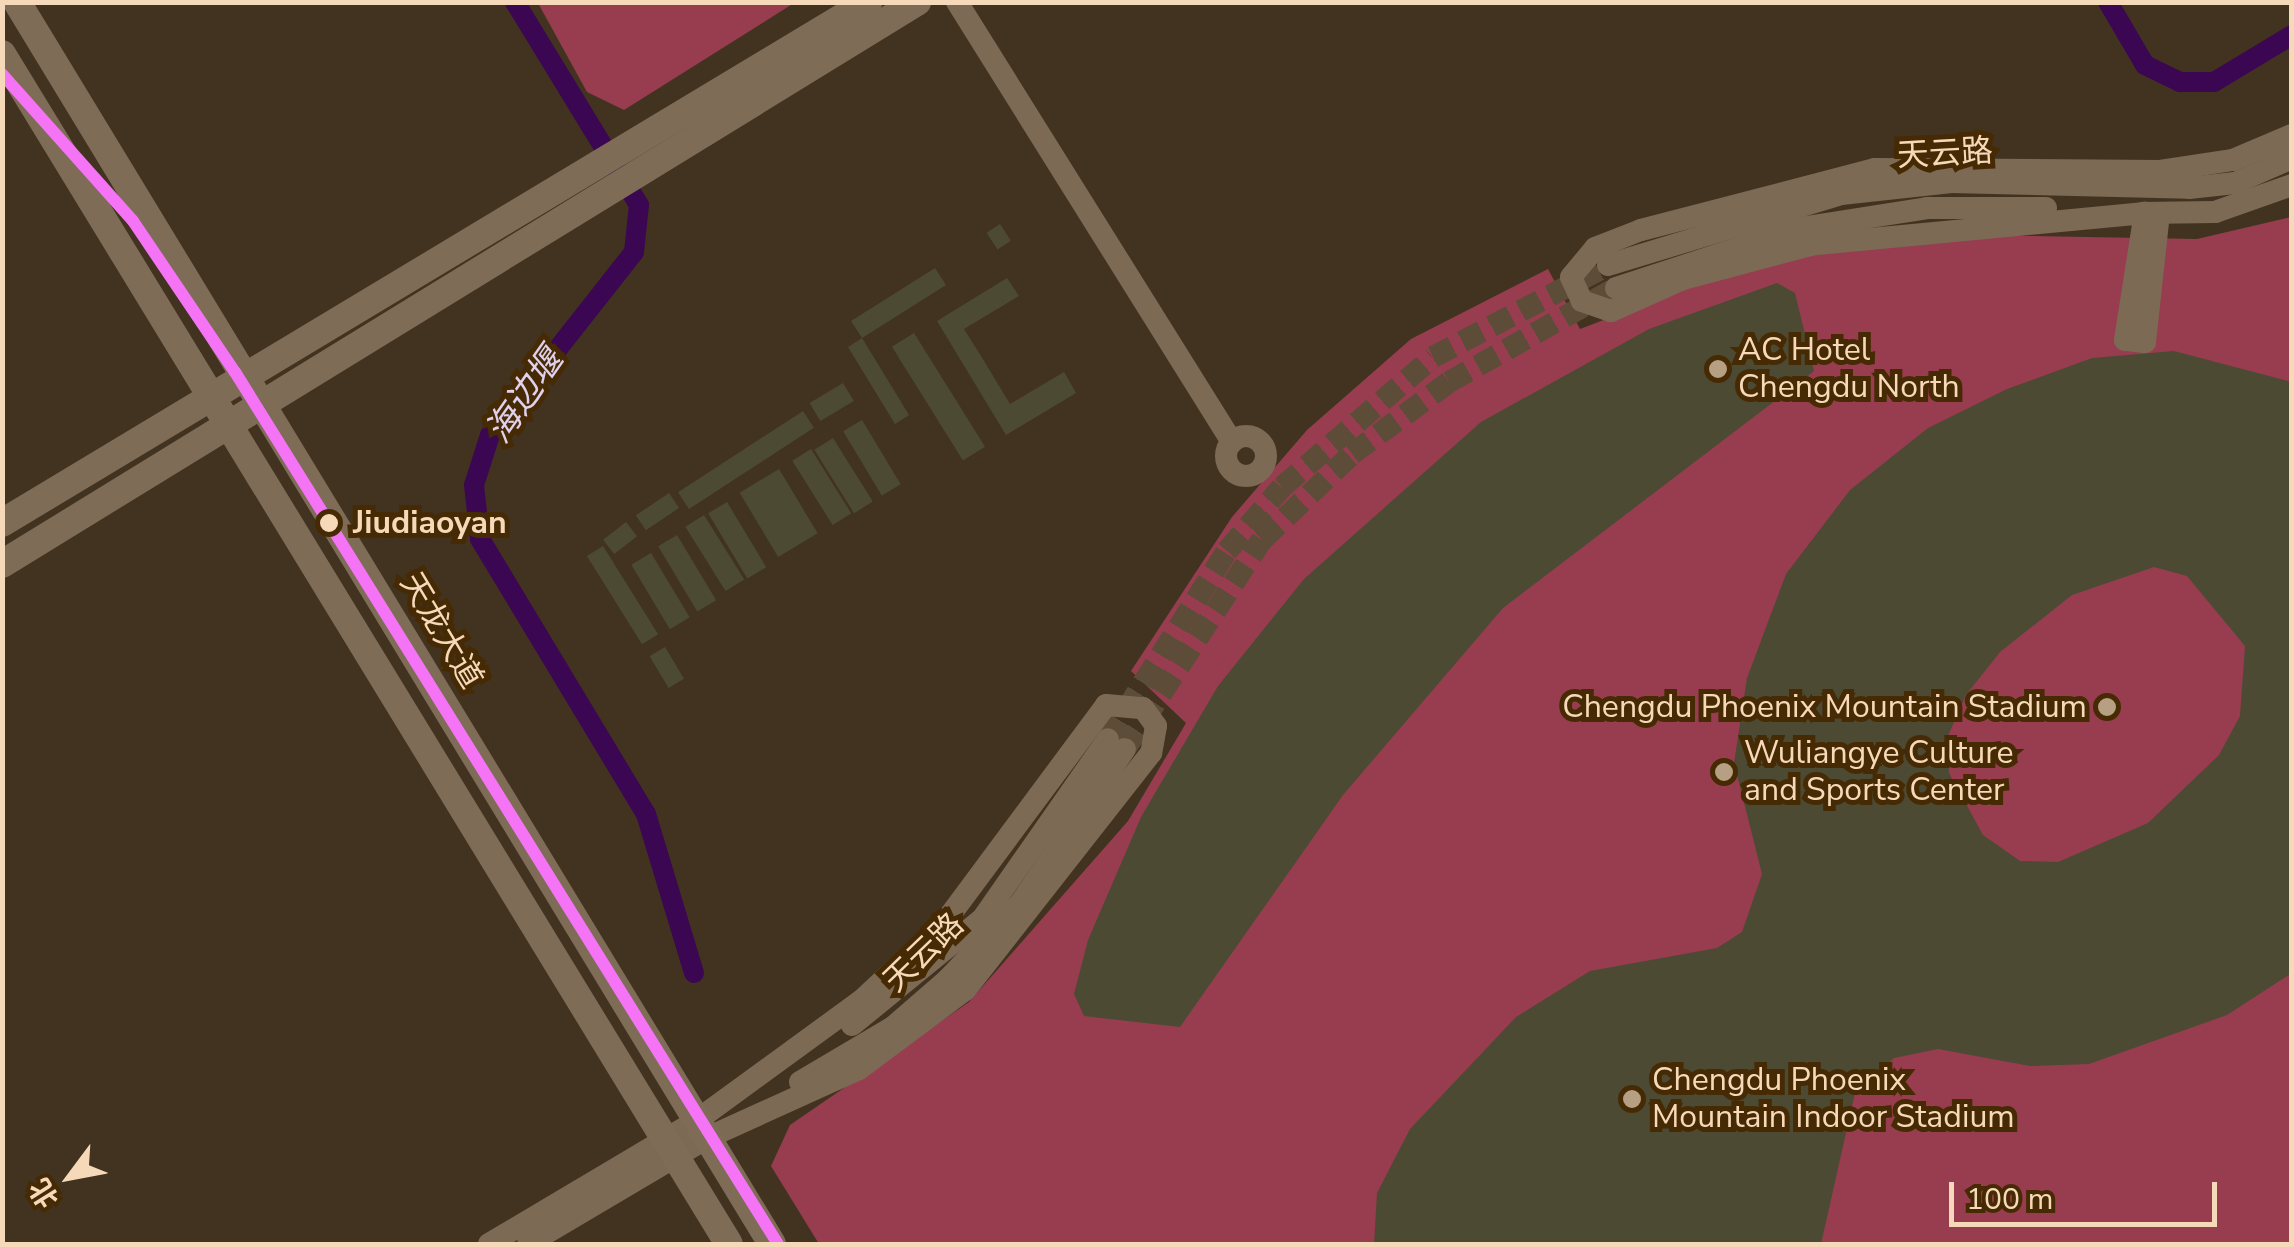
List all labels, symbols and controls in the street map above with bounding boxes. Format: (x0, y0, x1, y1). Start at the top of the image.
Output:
street label: 天云路 (1896, 132, 1994, 176)
place label: AC Hotel Chengdu North (1738, 332, 1960, 407)
water label: 海边堰 (478, 341, 572, 451)
marker: AC Hotel Chengdu North (1707, 358, 1729, 380)
place label: Jiudiaoyan (353, 504, 507, 542)
marker: Jiudiaoyan (314, 508, 344, 538)
street label: 天龙大道 (392, 566, 490, 696)
place label: Chengdu Phoenix Mountain Stadium (1562, 688, 2087, 726)
marker: Chengdu Phoenix Mountain Stadium (2096, 696, 2118, 718)
place label: Wuliangye Culture and Sports Center (1744, 735, 2014, 810)
marker: Wuliangye Culture and Sports Center (1713, 761, 1735, 783)
street label: 天云路 (876, 906, 972, 1000)
place label: Chengdu Phoenix Mountain Indoor Stadium (1652, 1062, 2015, 1137)
marker: Chengdu Phoenix Mountain Indoor Stadium (1621, 1088, 1643, 1110)
north arrow (20, 1127, 120, 1227)
scale bar (1954, 1162, 2222, 1224)
text: 北 (21, 1171, 68, 1215)
text: 100 m (1966, 1179, 2053, 1220)

